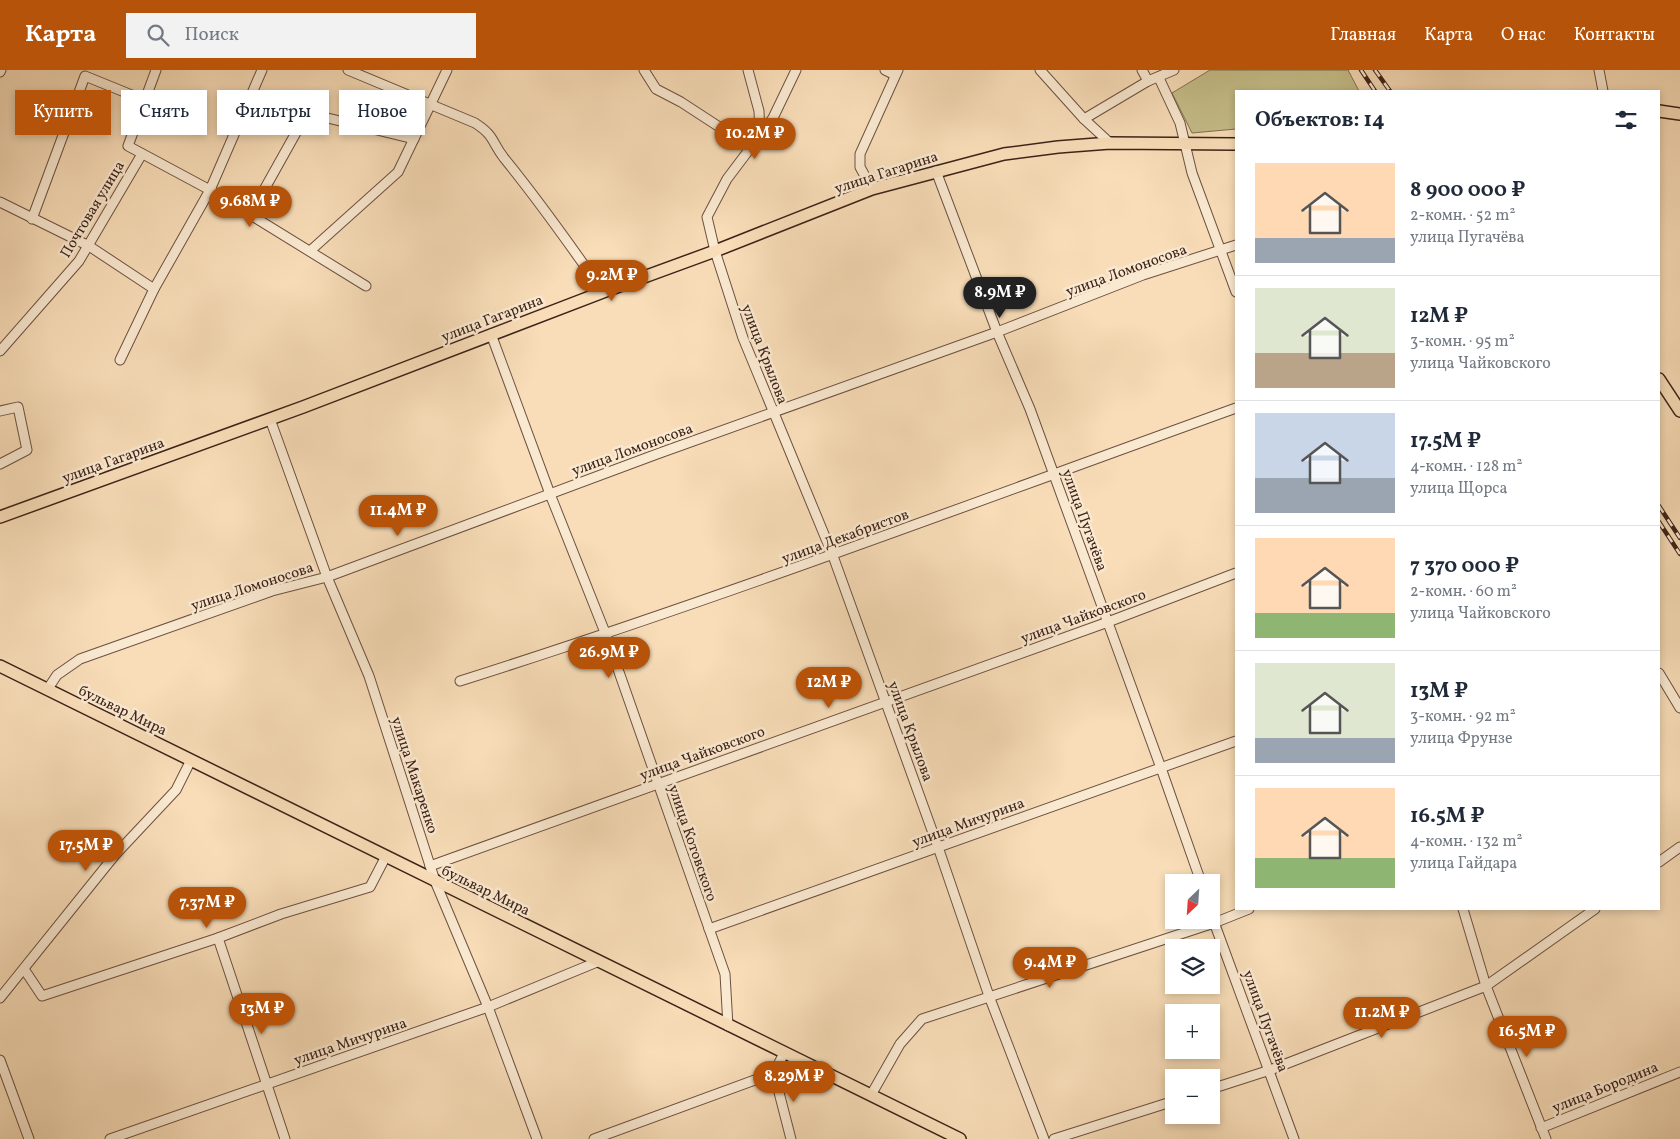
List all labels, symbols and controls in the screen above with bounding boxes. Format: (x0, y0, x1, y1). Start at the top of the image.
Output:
search box (126, 13, 476, 58)
text: Карта (25, 18, 96, 52)
icon: search (144, 21, 172, 49)
text: Поиск (184, 22, 239, 48)
text: Главная (1330, 23, 1396, 48)
text: Карта (1424, 23, 1473, 48)
text: О нас (1501, 23, 1546, 48)
text: Контакты (1574, 23, 1655, 48)
chip: Купить (15, 90, 111, 135)
chip: Снять (121, 90, 207, 135)
chip: Фильтры (217, 90, 329, 135)
chip: Новое (339, 90, 425, 135)
text: Объектов: 14 (1255, 106, 1385, 135)
icon: filters (1612, 106, 1640, 134)
pin: 10.2M ₽ (709, 118, 801, 160)
text: 10.2M ₽ (726, 123, 784, 145)
street label: улица Гагарина (832, 147, 941, 200)
street label: Почтовая улица (56, 157, 131, 262)
text: 8 900 000 ₽ (1410, 176, 1526, 205)
icon: home (1295, 183, 1355, 243)
pin: 9.68M ₽ (204, 186, 296, 228)
text: 9.68M ₽ (220, 191, 280, 213)
text: 2-комн. · 52 m² (1410, 205, 1515, 227)
text: улица Пугачёва (1410, 227, 1524, 249)
street label: улица Ломоносова (1063, 240, 1190, 303)
pin: 9.2M ₽ (571, 260, 653, 302)
text: 9.2M ₽ (586, 265, 638, 287)
pin: 8.9M ₽ (959, 276, 1041, 319)
text: 8.9M ₽ (974, 282, 1026, 304)
street label: улица Гагарина (439, 290, 547, 348)
street label: улица Крылова (735, 302, 792, 407)
text: 12M ₽ (1410, 302, 1468, 331)
icon: home (1295, 308, 1355, 368)
text: 3-комн. · 95 m² (1410, 331, 1515, 353)
text: улица Чайковского (1410, 353, 1551, 375)
street label: улица Ломоносова (569, 419, 696, 482)
text: 17.5M ₽ (1410, 427, 1481, 456)
street label: улица Гагарина (59, 433, 168, 490)
icon: home (1295, 433, 1355, 493)
text: 4-комн. · 128 m² (1410, 456, 1522, 478)
street label: улица Пугачёва (1055, 467, 1112, 574)
text: улица Щорса (1410, 478, 1507, 500)
pin: 11.4M ₽ (352, 494, 444, 537)
text: 11.4M ₽ (370, 500, 426, 522)
street label: улица Декабристов (779, 505, 912, 570)
text: 7 370 000 ₽ (1410, 552, 1519, 581)
street label: улица Ломоносова (188, 558, 316, 617)
icon: home (1295, 558, 1355, 618)
text: 2-комн. · 60 m² (1410, 581, 1517, 603)
street label: улица Чайковского (1018, 585, 1149, 650)
text: улица Чайковского (1410, 603, 1551, 625)
pin: 26.9M ₽ (563, 636, 655, 679)
text: 26.9M ₽ (579, 642, 639, 664)
pin: 12M ₽ (794, 666, 864, 709)
text: 12M ₽ (807, 672, 851, 694)
text: 13M ₽ (1410, 677, 1468, 706)
street label: улица Крылова (882, 678, 937, 785)
street label: бульвар Мира (74, 681, 170, 742)
icon: home (1295, 683, 1355, 743)
text: 3-комн. · 92 m² (1410, 706, 1516, 728)
street label: улица Макаренко (385, 714, 442, 837)
street label: улица Чайковского (637, 722, 768, 787)
text: улица Фрунзе (1410, 728, 1513, 750)
street label: улица Котовского (662, 782, 721, 905)
street label: улица Мичурина (909, 793, 1028, 853)
text: 16.5M ₽ (1410, 802, 1485, 831)
icon: home (1295, 808, 1355, 868)
pin: 17.5M ₽ (40, 830, 132, 872)
text: 4-комн. · 132 m² (1410, 831, 1522, 853)
text: 17.5M ₽ (59, 835, 113, 857)
text: улица Гайдара (1410, 853, 1517, 875)
street label: бульвар Мира (437, 861, 533, 922)
north arrow (1165, 874, 1220, 929)
map controls (1165, 874, 1220, 1124)
pin: 7.37M ₽ (161, 886, 253, 929)
text: 7.37M ₽ (179, 892, 235, 914)
button: layers (1165, 939, 1220, 994)
pin: 9.4M ₽ (1009, 946, 1091, 989)
text: 9.4M ₽ (1024, 952, 1076, 974)
street label: улица Пугачёва (1236, 968, 1293, 1075)
pin: 13M ₽ (227, 992, 297, 1035)
pin: 11.2M ₽ (1336, 996, 1428, 1039)
text: 13M ₽ (240, 998, 284, 1020)
text: 11.2M ₽ (1354, 1002, 1410, 1024)
button: + (1165, 1004, 1220, 1059)
street label: улица Мичурина (291, 1013, 410, 1072)
pin: 16.5M ₽ (1481, 1016, 1573, 1058)
text: 16.5M ₽ (1499, 1021, 1555, 1043)
street label: улица Бородина (1549, 1058, 1662, 1119)
pin: 8.29M ₽ (748, 1060, 840, 1103)
text: 8.29M ₽ (764, 1066, 824, 1088)
button: − (1165, 1069, 1220, 1124)

